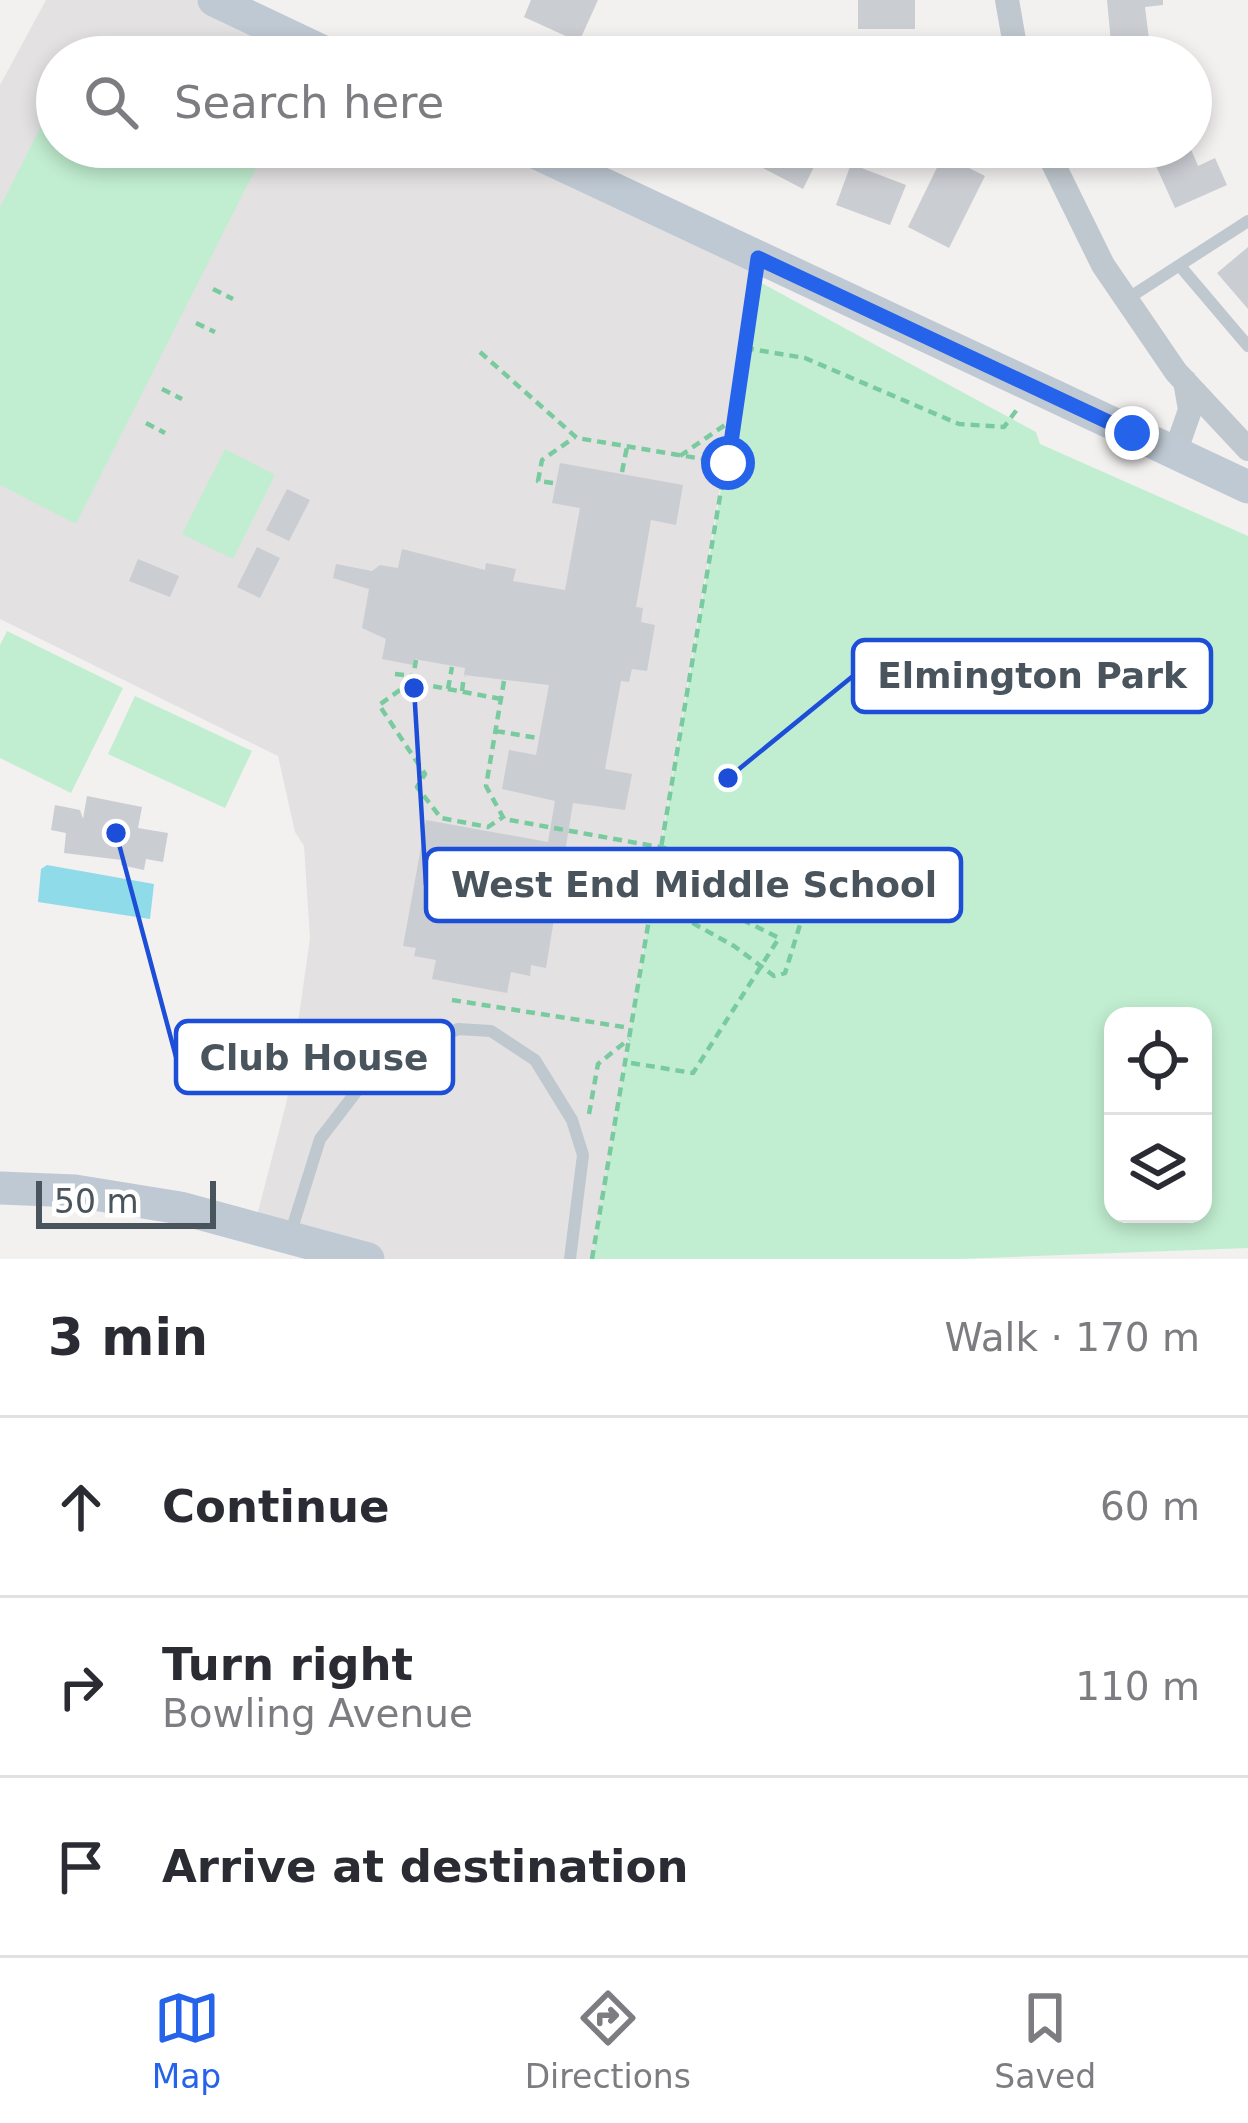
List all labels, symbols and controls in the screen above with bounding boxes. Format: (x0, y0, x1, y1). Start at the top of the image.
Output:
search box (36, 36, 1212, 168)
icon: search (78, 69, 144, 135)
text: Search here (174, 76, 444, 129)
route end (1105, 406, 1159, 460)
route start (701, 436, 755, 490)
callout: Elmington Park (853, 640, 1211, 712)
text: Elmington Park (877, 655, 1188, 696)
callout: West End Middle School (426, 849, 961, 921)
text: West End Middle School (451, 864, 937, 905)
map controls (1104, 1007, 1212, 1223)
button: locate (1104, 1007, 1212, 1115)
callout: Club House (176, 1021, 453, 1093)
text: Club House (199, 1037, 429, 1078)
button: layers (1104, 1115, 1212, 1223)
scale bar (36, 1175, 216, 1228)
text: 50 m (54, 1182, 139, 1221)
text: 3 min (48, 1308, 208, 1367)
text: Walk · 170 m (945, 1315, 1200, 1360)
icon: ahead (48, 1474, 114, 1540)
text: Continue (162, 1480, 390, 1533)
text: 60 m (1100, 1484, 1200, 1529)
text: Turn right (162, 1638, 413, 1691)
icon: right (48, 1654, 114, 1720)
text: 110 m (1075, 1664, 1200, 1709)
text: Bowling Avenue (162, 1691, 473, 1736)
icon: arrive (48, 1834, 114, 1900)
text: Arrive at destination (162, 1840, 688, 1893)
tab: Map (152, 1985, 221, 2096)
tab: Directions (525, 1985, 691, 2096)
tab: Saved (994, 1985, 1096, 2096)

